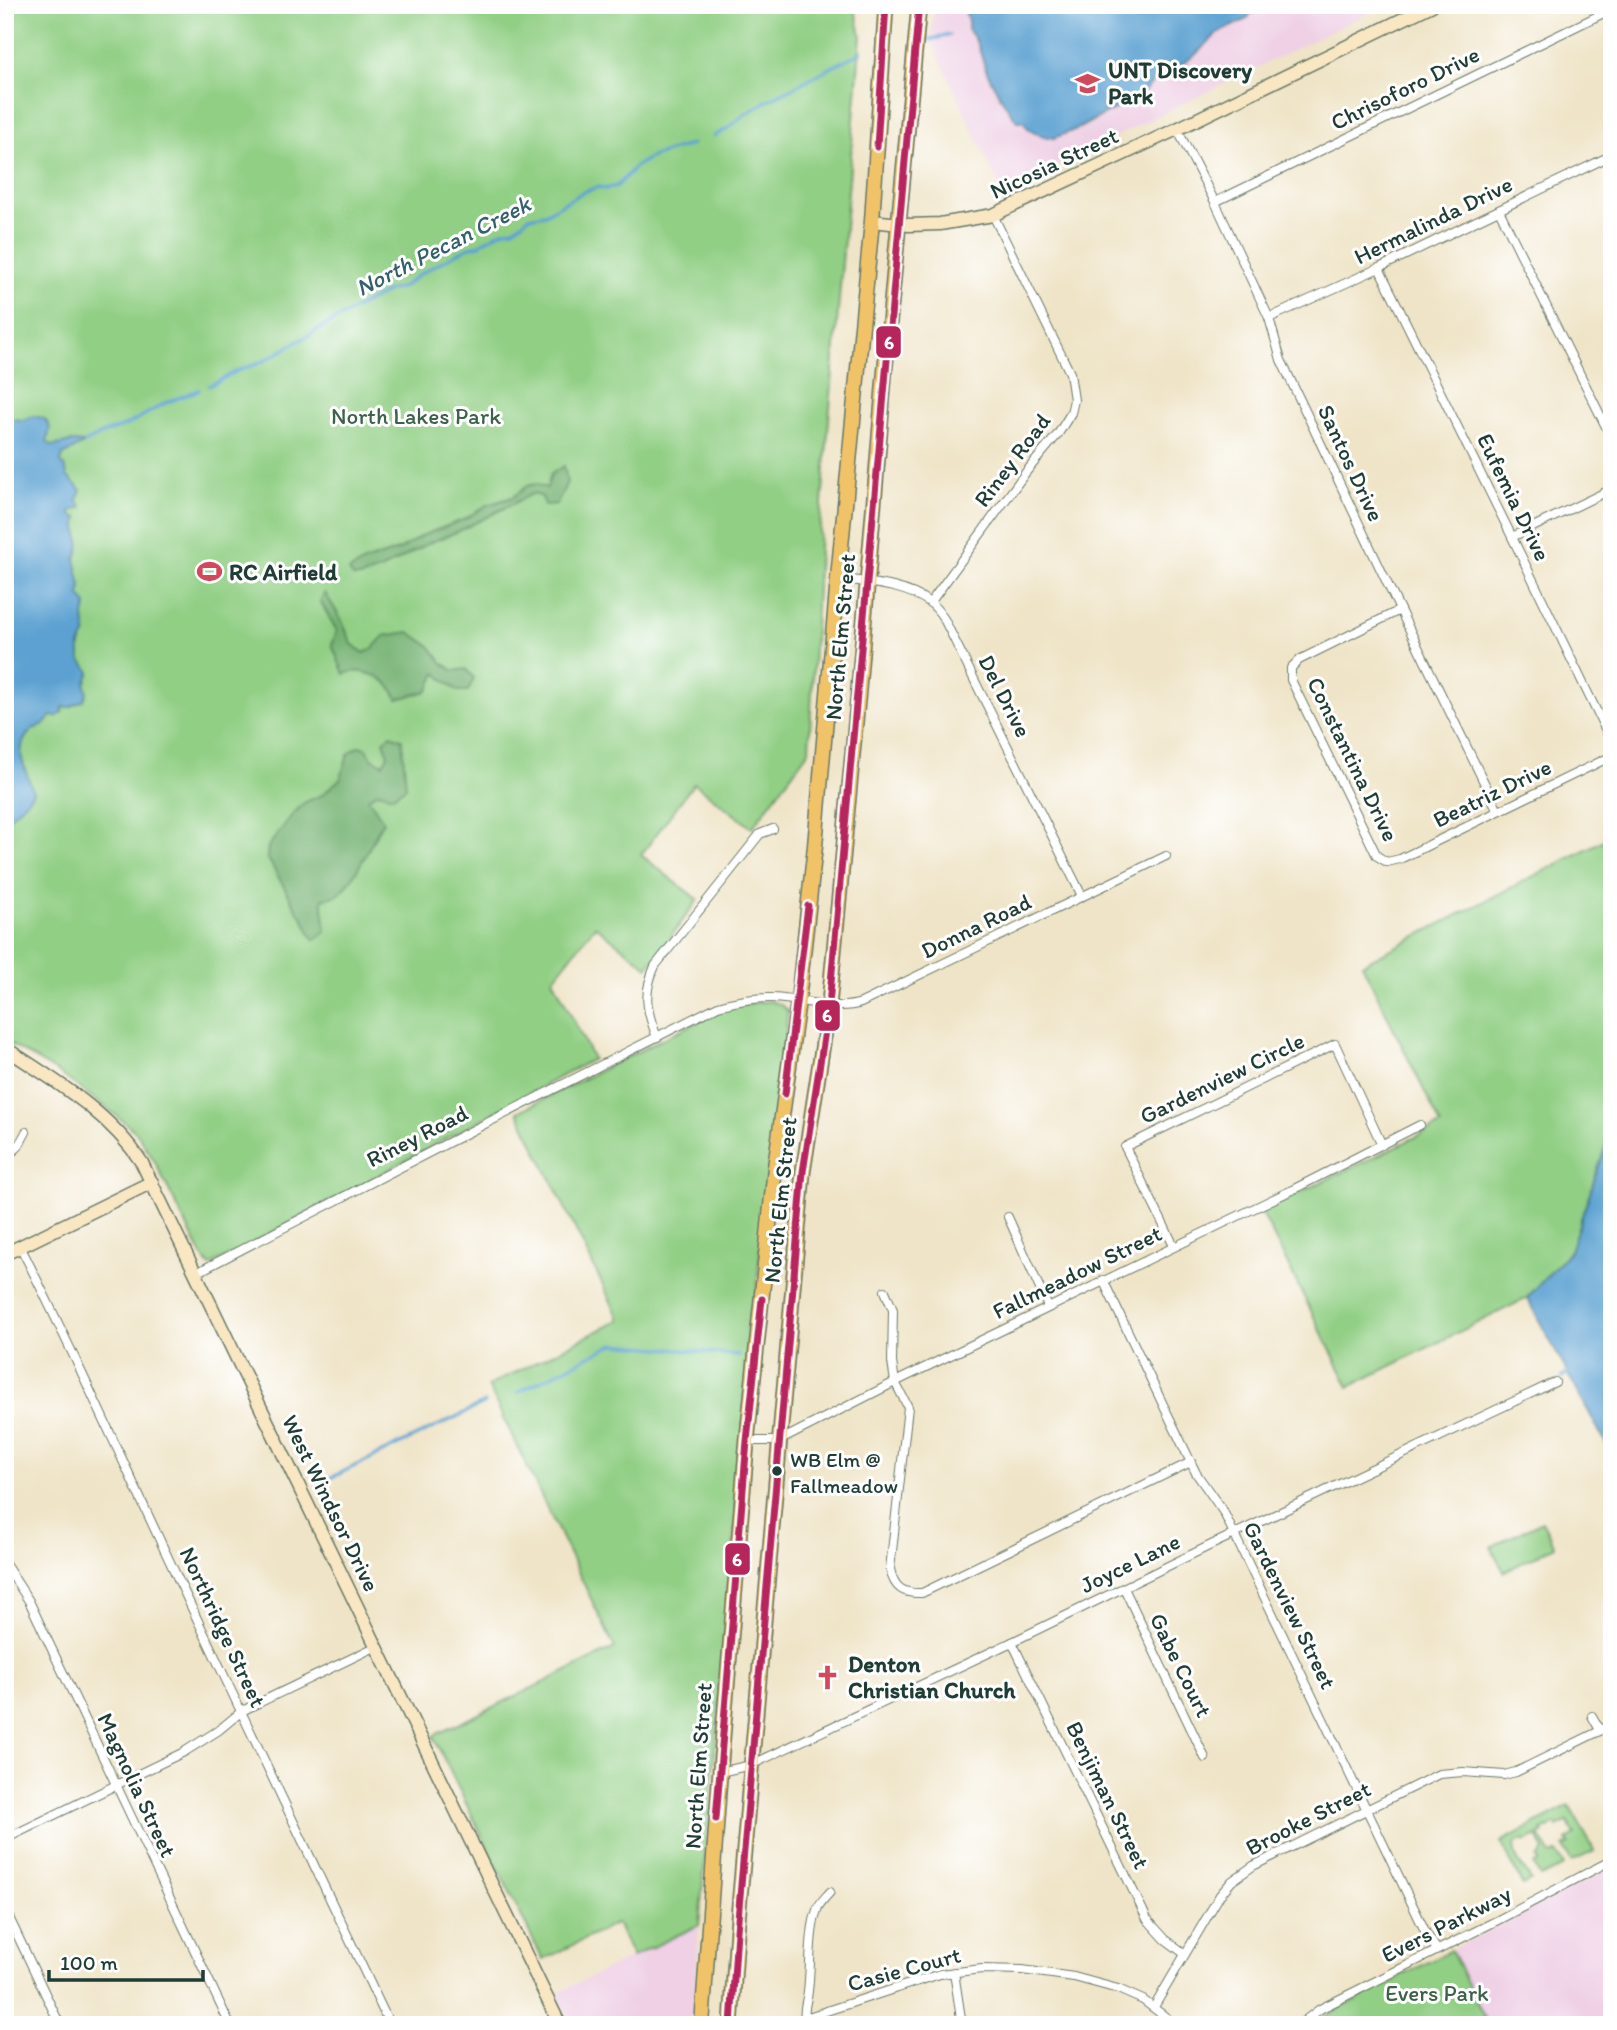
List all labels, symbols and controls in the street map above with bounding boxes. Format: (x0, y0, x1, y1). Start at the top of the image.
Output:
street label: Chrisoforo Drive (1326, 40, 1484, 136)
place label: UNT Discovery Park (1108, 56, 1252, 110)
school or university icon: UNT Discovery Park (1074, 69, 1102, 97)
street label: Nicosia Street (985, 121, 1123, 205)
street label: Hermalinda Drive (1349, 170, 1517, 270)
water label: North Pecan Creek (350, 188, 536, 302)
line badge: 6 (875, 325, 902, 359)
text: 6 (884, 331, 894, 354)
street label: Santos Drive (1312, 400, 1390, 526)
park label: North Lakes Park (331, 402, 501, 430)
street label: Riney Road (968, 407, 1057, 512)
street label: Eufemia Drive (1471, 429, 1557, 565)
street label: North Elm Street (819, 552, 861, 721)
sports icon: RC Airfield (195, 558, 223, 586)
place label: RC Airfield (229, 558, 338, 586)
street label: Del Drive (972, 650, 1038, 742)
street label: Constantina Drive (1301, 672, 1405, 846)
street label: Beatriz Drive (1428, 752, 1556, 834)
street label: Donna Road (916, 887, 1036, 965)
line badge: 6 (814, 999, 841, 1032)
text: 6 (822, 1004, 832, 1027)
street label: Gardenview Circle (1135, 1026, 1309, 1130)
street label: Riney Road (362, 1098, 473, 1173)
street label: North Elm Street (757, 1115, 803, 1284)
street label: Fallmeadow Street (988, 1219, 1167, 1325)
street label: West Windsor Drive (276, 1410, 386, 1596)
place label: WB Elm @ Fallmeadow (790, 1447, 898, 1498)
marker: WB Elm @ Fallmeadow (770, 1464, 784, 1478)
street label: Gardenview Street (1237, 1517, 1343, 1694)
street label: Joyce Lane (1076, 1527, 1184, 1599)
street label: Northridge Street (174, 1542, 272, 1712)
line badge: 6 (724, 1542, 751, 1576)
text: 6 (732, 1548, 742, 1571)
street label: Gabe Court (1144, 1608, 1218, 1722)
place label: Denton Christian Church (848, 1650, 1016, 1704)
church icon: Denton Christian Church (814, 1663, 842, 1691)
street label: North Elm Street (678, 1682, 718, 1850)
street label: Magnolia Street (91, 1708, 183, 1862)
street label: Benjiman Street (1060, 1716, 1156, 1874)
street label: Brooke Street (1241, 1774, 1376, 1861)
street label: Evers Parkway (1376, 1879, 1516, 1969)
scale bar (49, 1939, 203, 1983)
street label: Casie Court (844, 1940, 964, 1998)
text: 100 m (60, 1950, 118, 1975)
park label: Evers Park (1385, 1979, 1489, 2007)

